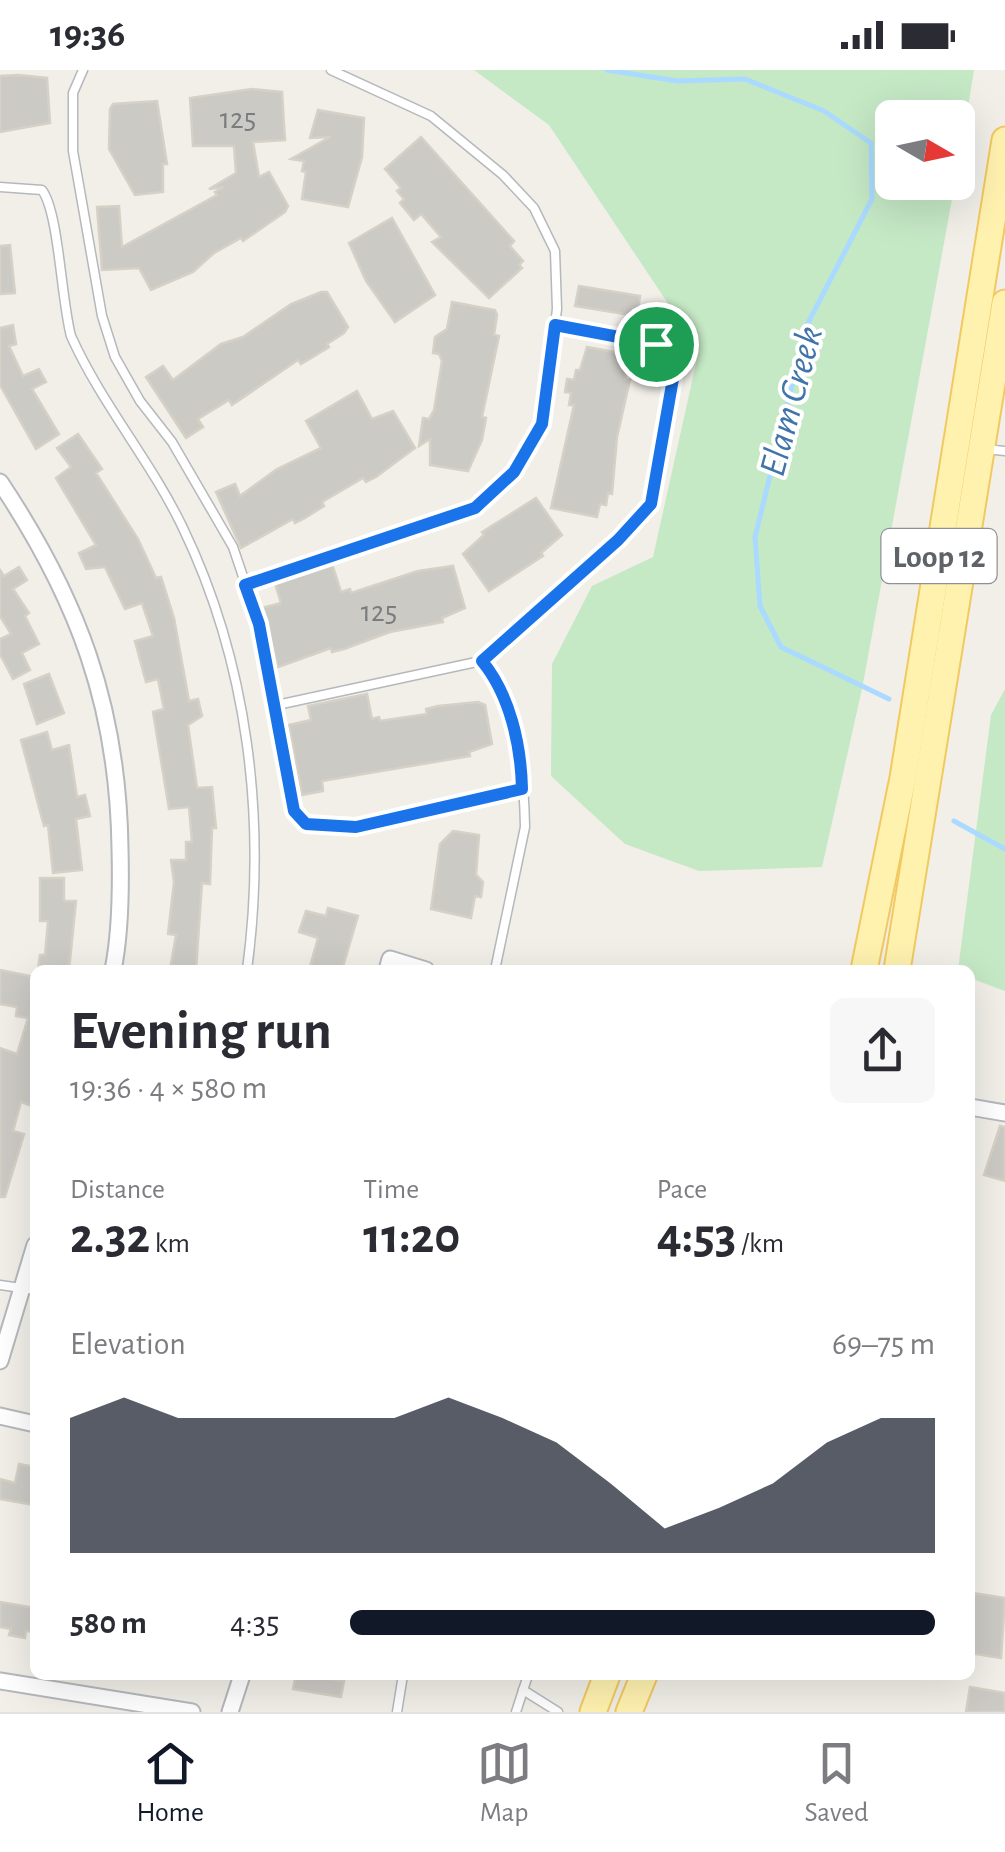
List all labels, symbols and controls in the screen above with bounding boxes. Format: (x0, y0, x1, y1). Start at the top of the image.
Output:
text: 19:36 (50, 16, 125, 54)
north arrow (875, 100, 975, 200)
map controls (875, 100, 975, 200)
house number: 125 (220, 104, 256, 134)
pin (614, 302, 699, 387)
icon: arrive (629, 317, 684, 372)
water label: Elam Creek (754, 323, 830, 480)
road number: Loop 12 (882, 529, 996, 583)
house number: 125 (361, 597, 397, 627)
button: share (830, 998, 935, 1103)
text: Evening run (70, 1004, 332, 1059)
text: 19:36 · 4 × 580 m (70, 1072, 267, 1104)
text: Distance (70, 1176, 165, 1204)
text: Time (363, 1176, 419, 1204)
text: Pace (657, 1176, 707, 1204)
text: 2.32 (70, 1212, 150, 1262)
text: 11:20 (363, 1212, 460, 1262)
text: 4:53 (657, 1212, 736, 1262)
text: km (150, 1230, 190, 1258)
text: /km (736, 1230, 784, 1258)
text: Elevation (70, 1328, 186, 1360)
text: 69–75 m (832, 1328, 935, 1360)
text: 580 m (70, 1607, 147, 1639)
text: 4:35 (230, 1607, 279, 1639)
tab: Home (136, 1736, 204, 1830)
tab: Map (477, 1736, 532, 1830)
tab: Saved (804, 1736, 869, 1830)

